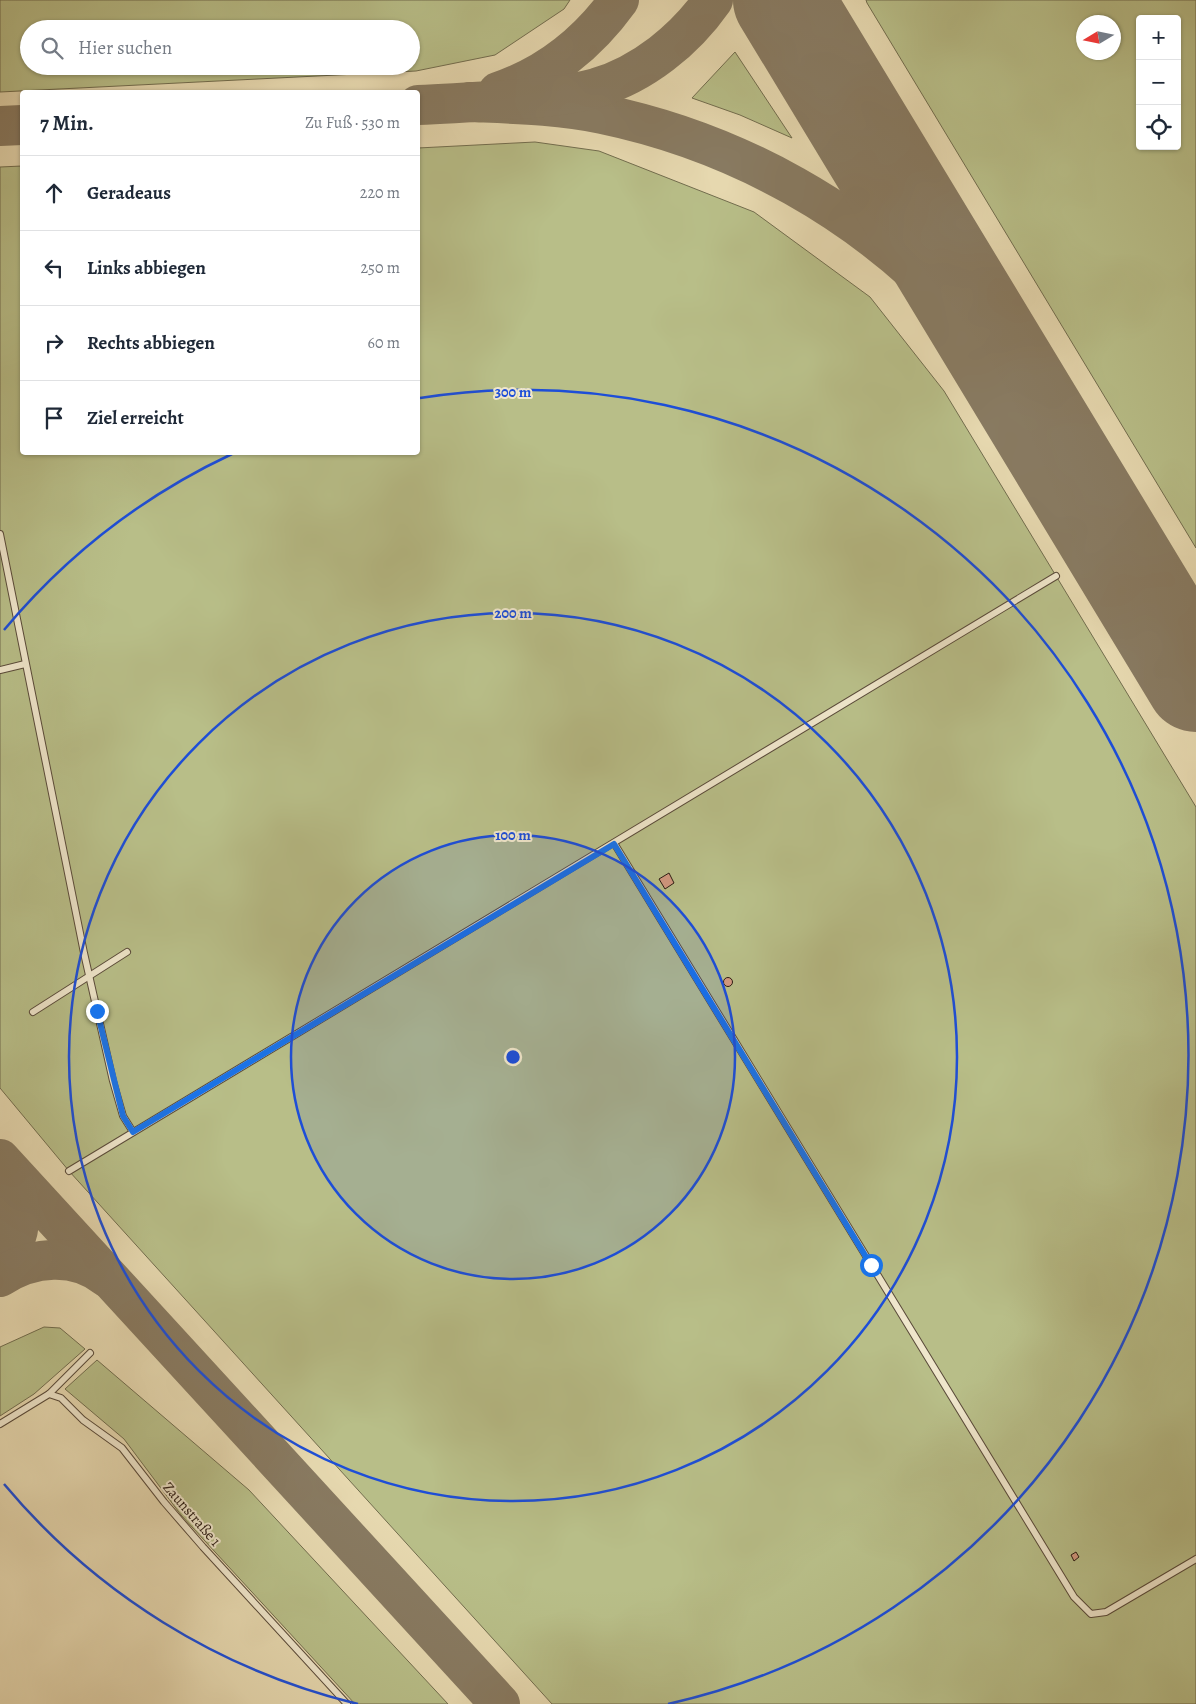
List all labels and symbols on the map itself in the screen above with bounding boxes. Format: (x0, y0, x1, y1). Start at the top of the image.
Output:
north arrow (1076, 15, 1121, 60)
text: 300 m (495, 382, 532, 402)
text: 200 m (494, 603, 532, 623)
text: 100 m (495, 825, 531, 845)
route end (86, 1000, 109, 1023)
centre of rings (504, 1048, 522, 1066)
route start (860, 1254, 883, 1277)
street label: Zaunstraße 1 (159, 1478, 225, 1550)

